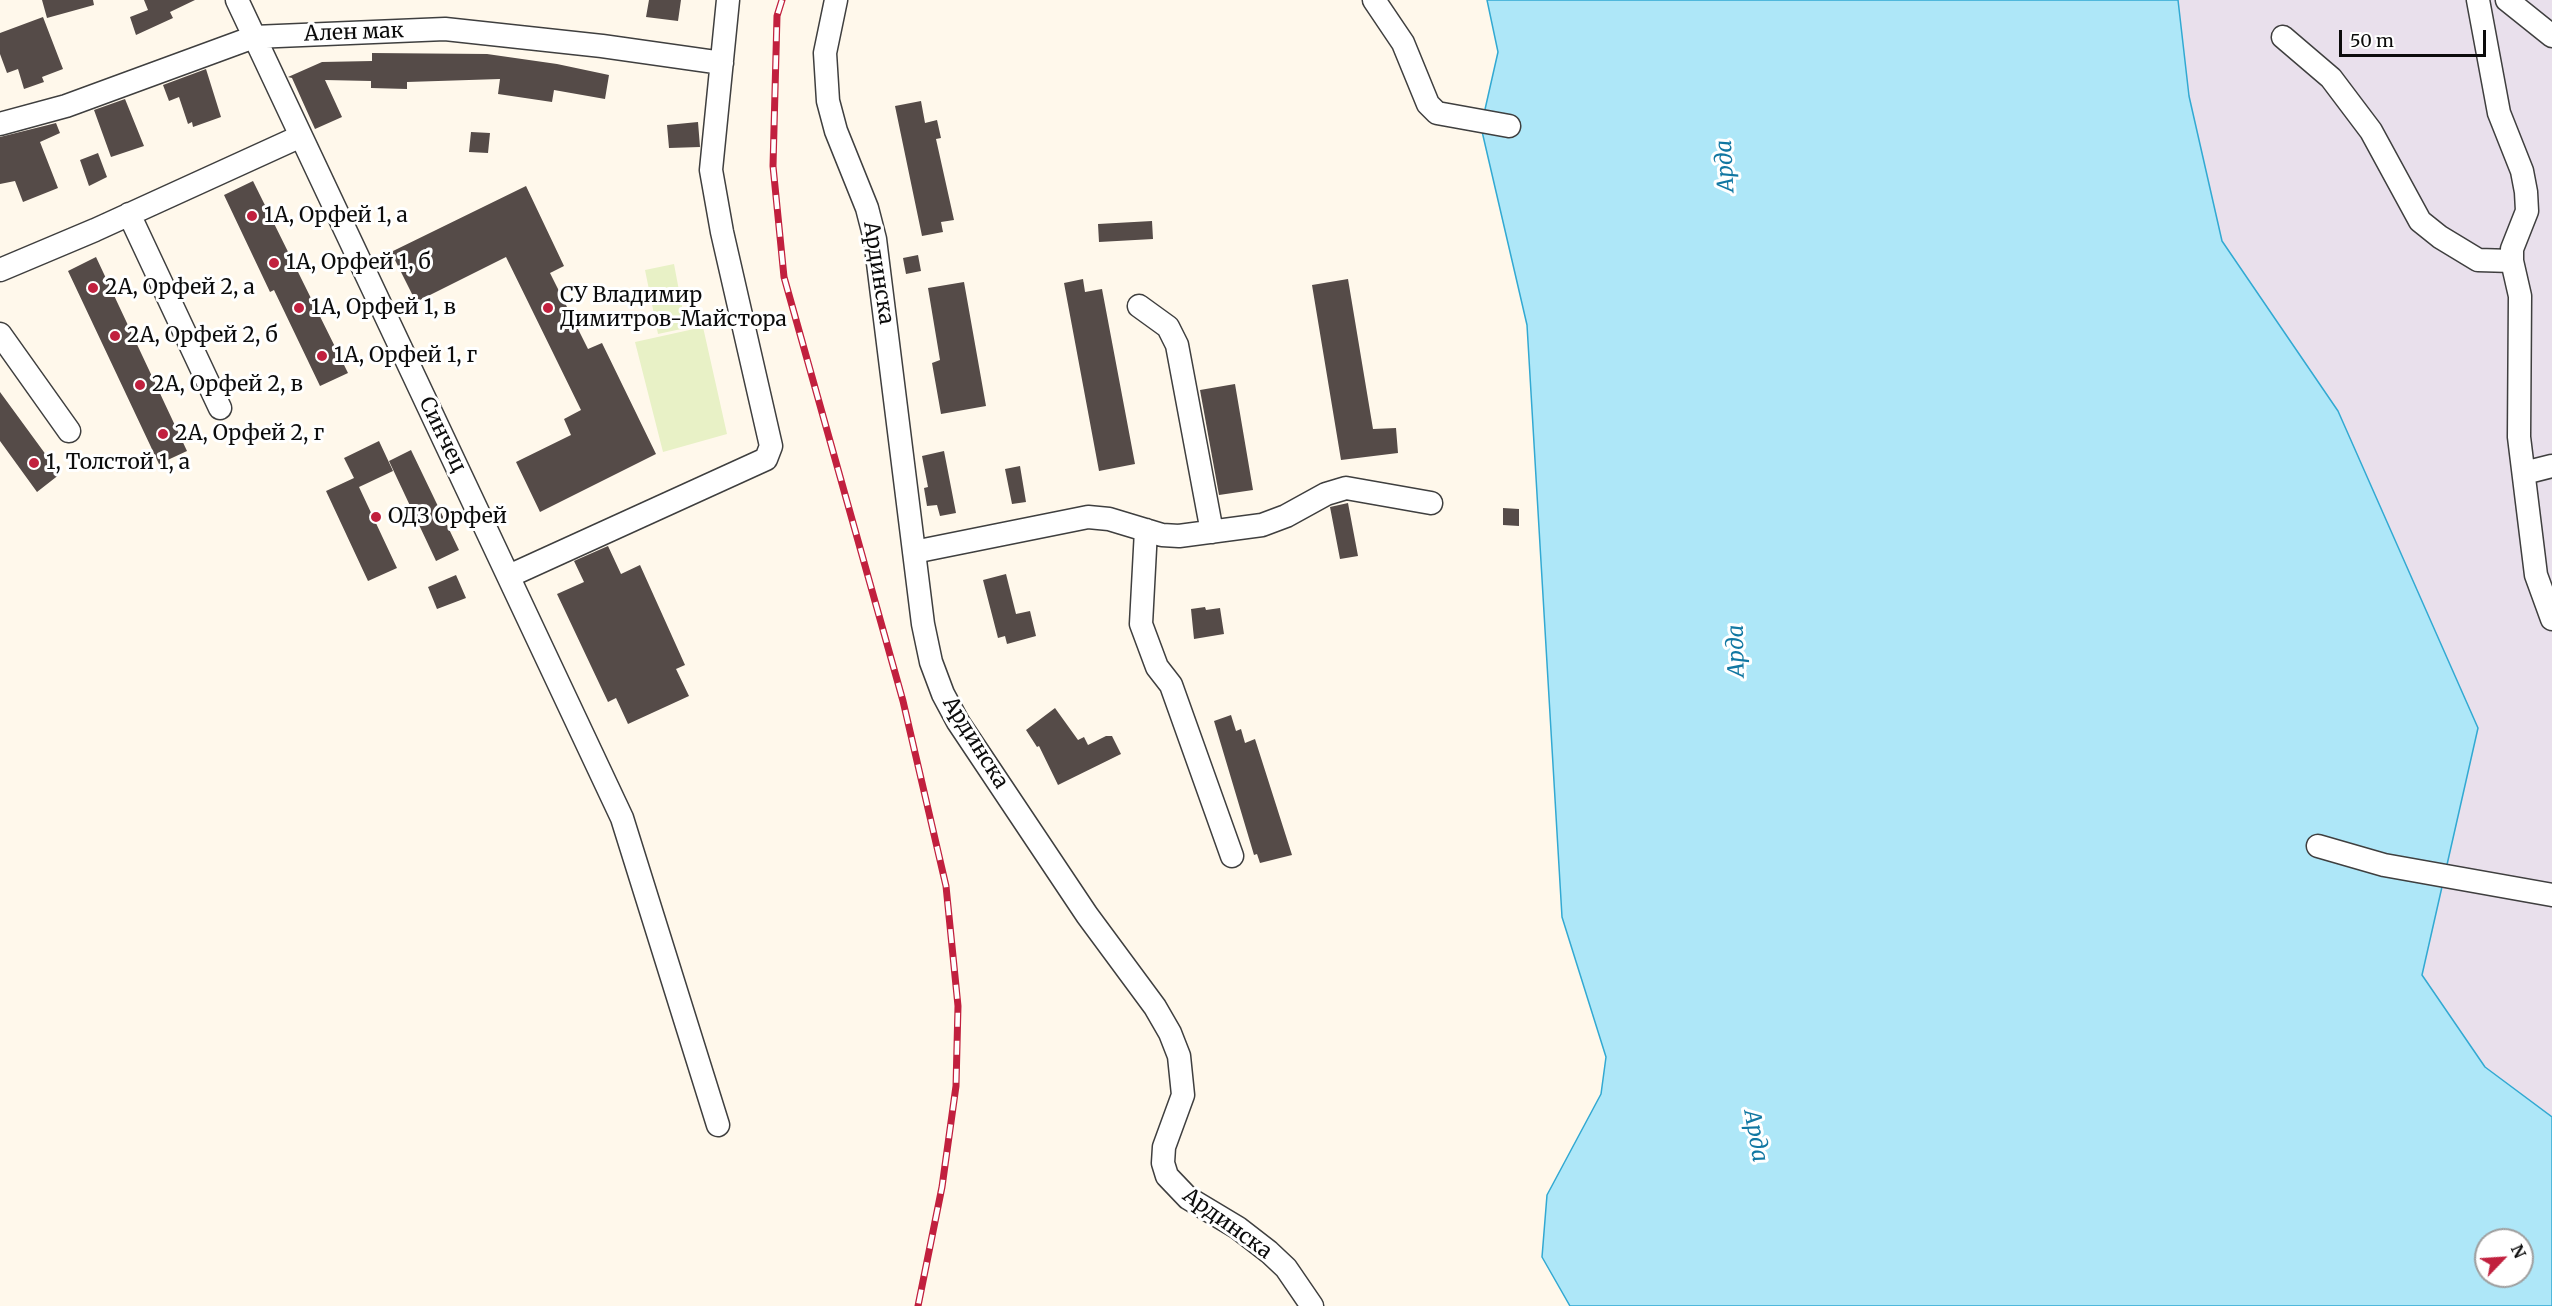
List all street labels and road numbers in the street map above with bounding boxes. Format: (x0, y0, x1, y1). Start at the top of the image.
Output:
street label: Ален мак (304, 19, 404, 47)
street label: Ардинска (857, 220, 899, 326)
street label: Синчец (413, 393, 471, 477)
street label: Ардинска (937, 692, 1013, 794)
street label: Ардинска (1178, 1183, 1276, 1265)

